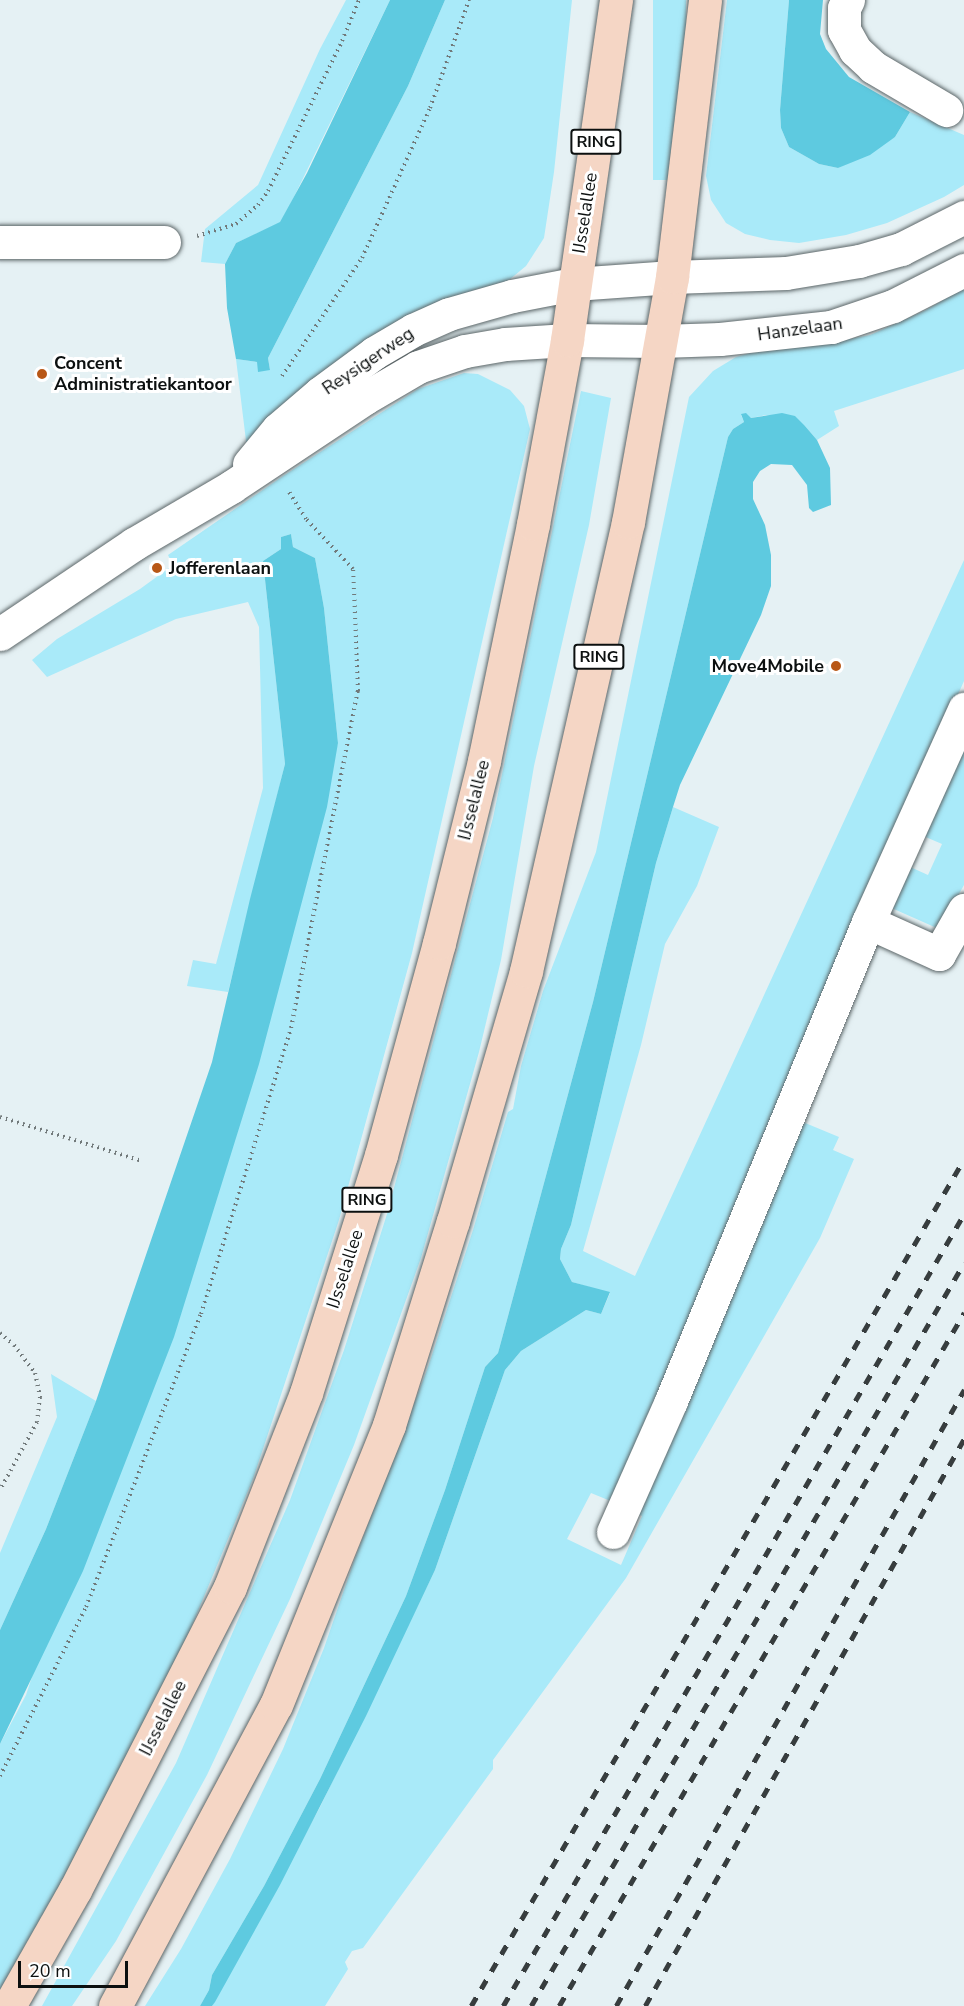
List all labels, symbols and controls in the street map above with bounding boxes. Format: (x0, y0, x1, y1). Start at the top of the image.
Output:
road number: RING (569, 129, 623, 155)
street label: IJsselallee (568, 171, 602, 255)
street label: Hanzelaan (756, 312, 844, 346)
street label: Reysigerweg (318, 323, 418, 399)
place label: Concent Administratiekantoor (54, 353, 232, 395)
marker: Concent Administratiekantoor (35, 367, 49, 381)
place label: Jofferenlaan (169, 557, 271, 579)
marker: Jofferenlaan (150, 561, 164, 575)
road number: RING (572, 644, 626, 670)
place label: Move4Mobile (712, 655, 824, 677)
marker: Move4Mobile (829, 659, 843, 673)
street label: IJsselallee (454, 758, 494, 842)
road number: RING (340, 1187, 394, 1213)
street label: IJsselallee (322, 1227, 368, 1311)
street label: IJsselallee (135, 1677, 191, 1759)
scale bar (21, 1949, 130, 1987)
text: 20 m (29, 1959, 71, 1983)

